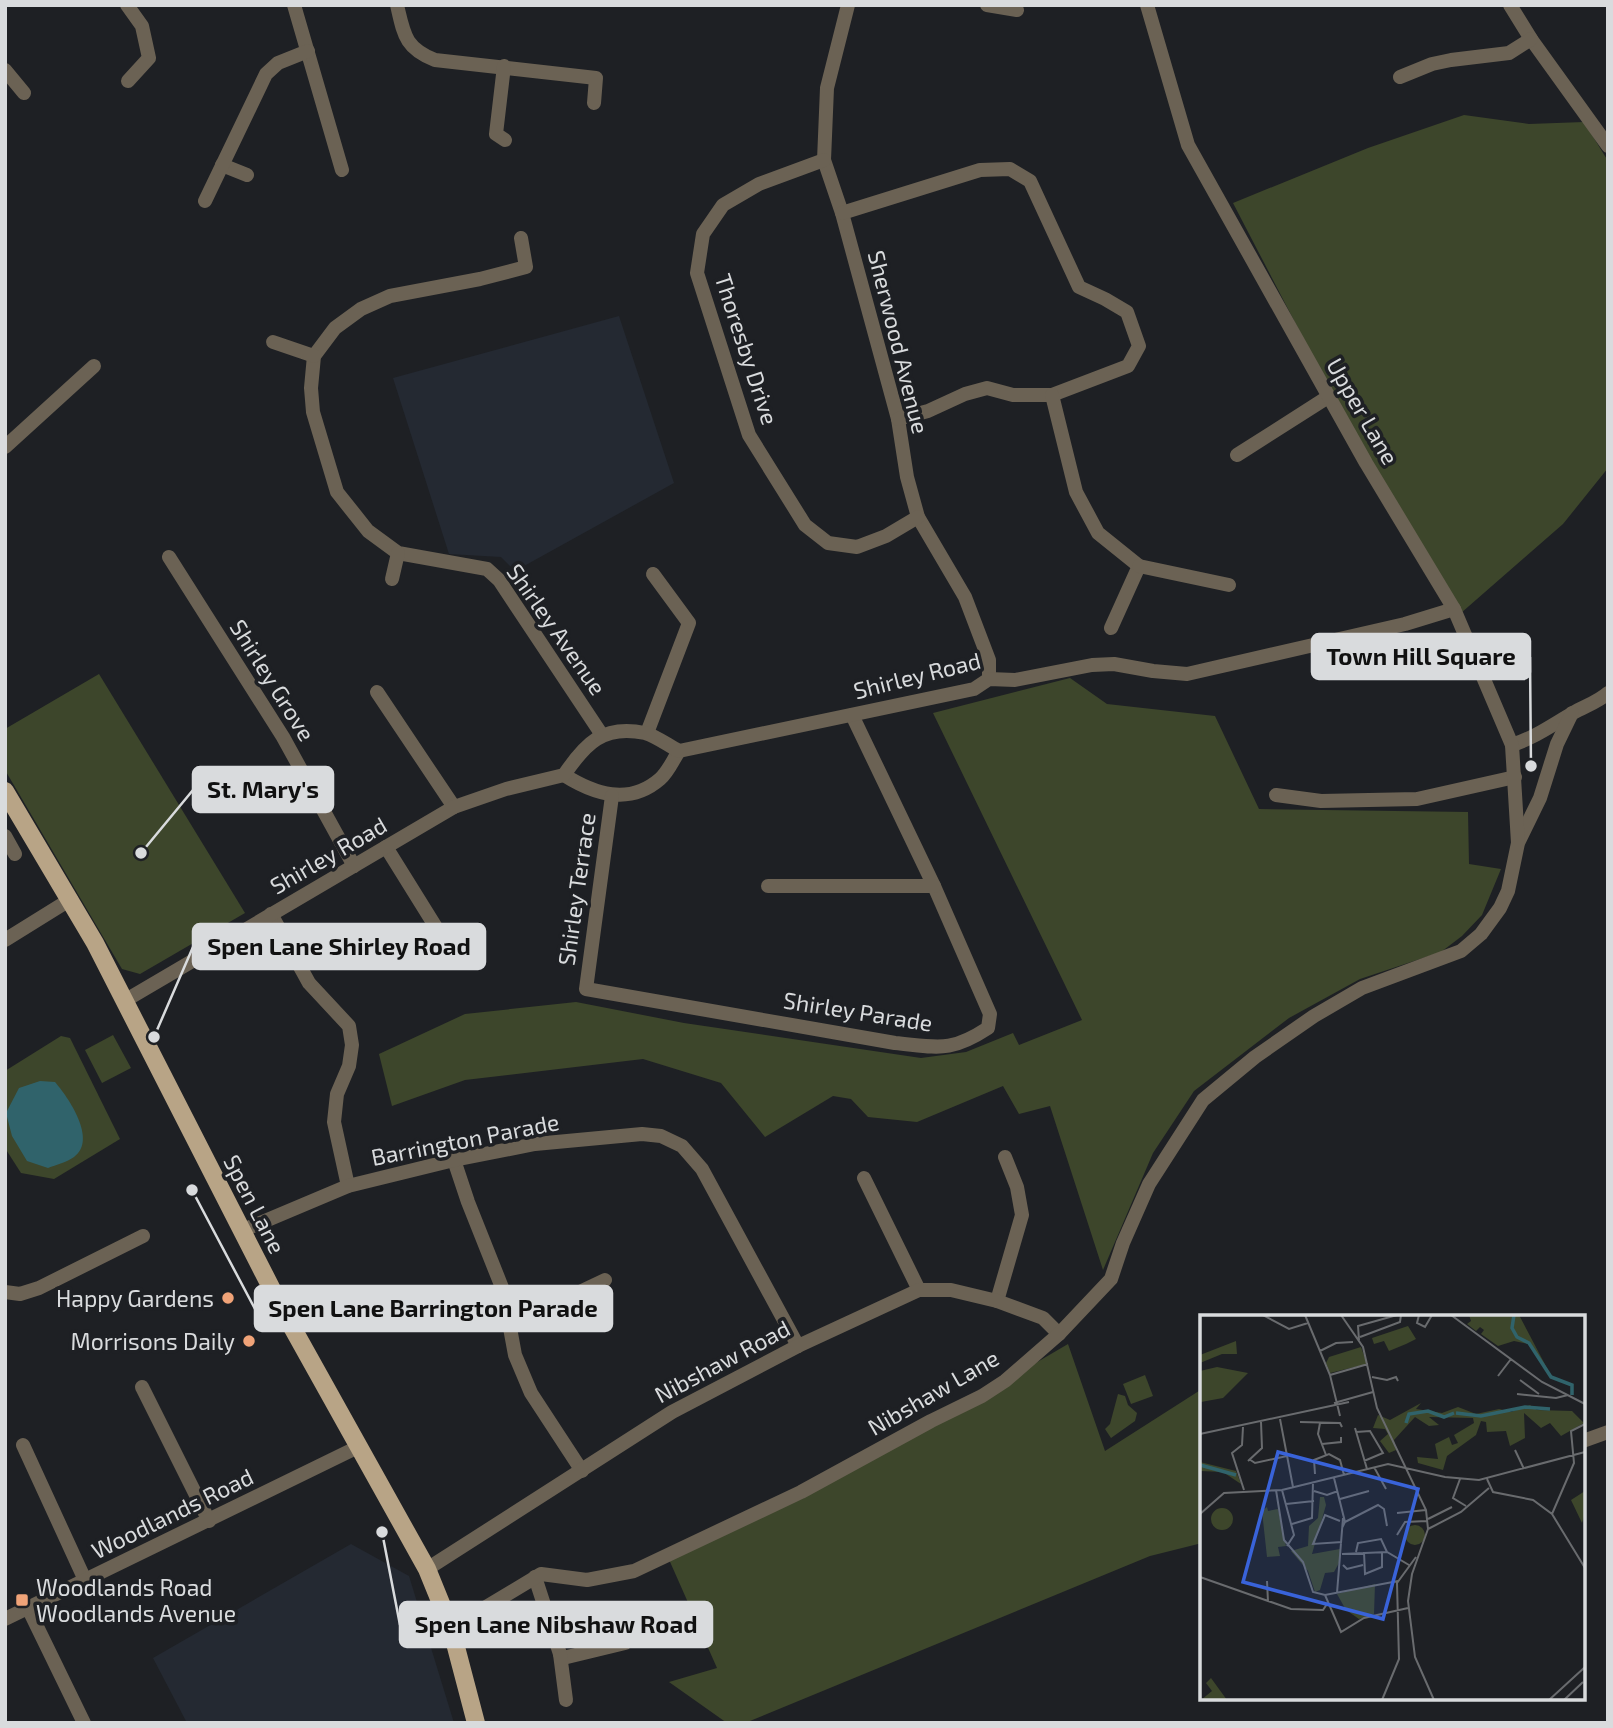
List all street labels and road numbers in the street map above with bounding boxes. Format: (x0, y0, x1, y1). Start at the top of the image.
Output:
street label: Sherwood Avenue (863, 248, 935, 436)
street label: Thoresby Drive (709, 270, 785, 428)
street label: Upper Lane (1321, 353, 1405, 469)
street label: Shirley Avenue (501, 558, 613, 700)
street label: Shirley Grove (225, 614, 321, 746)
street label: Shirley Road (851, 646, 983, 704)
street label: Shirley Road (265, 810, 391, 900)
street label: Shirley Terrace (551, 811, 601, 967)
street label: Shirley Parade (781, 985, 935, 1037)
street label: Barrington Parade (369, 1107, 561, 1171)
street label: Spen Lane (218, 1150, 292, 1258)
street label: Nibshaw Road (650, 1314, 794, 1408)
street label: Nibshaw Lane (863, 1343, 1003, 1441)
street label: Woodlands Road (87, 1462, 257, 1564)

